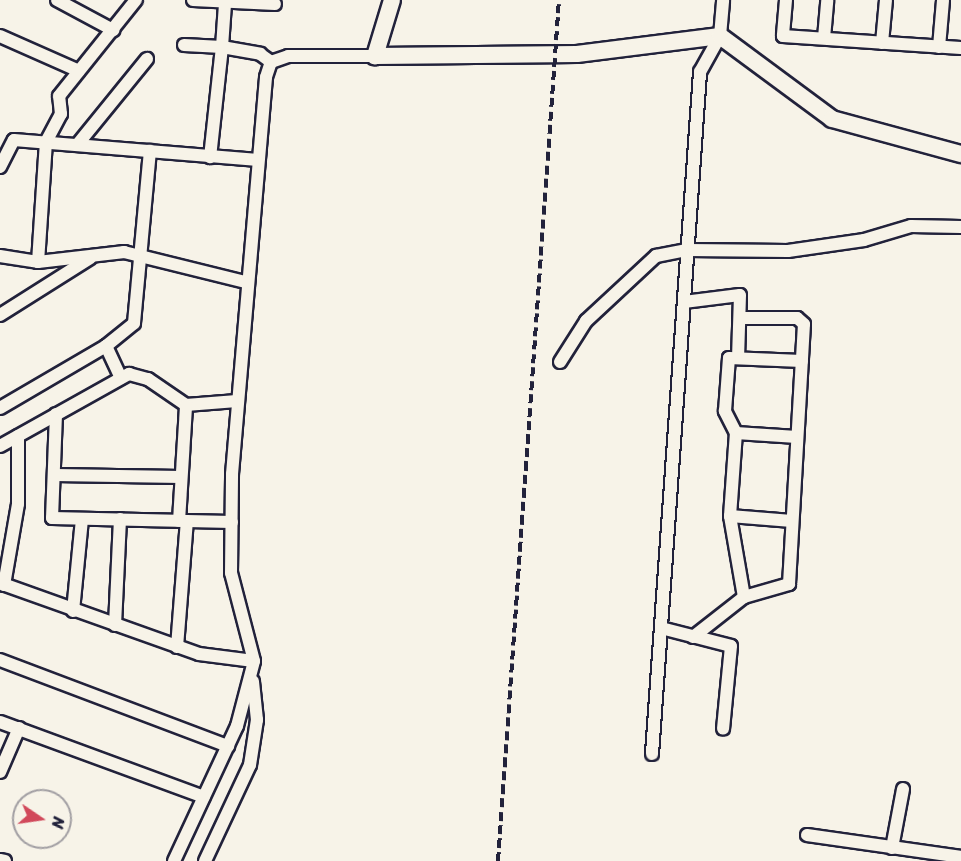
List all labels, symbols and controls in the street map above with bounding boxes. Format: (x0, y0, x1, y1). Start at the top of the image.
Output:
north arrow (12, 789, 72, 849)
text: N (43, 814, 73, 831)

